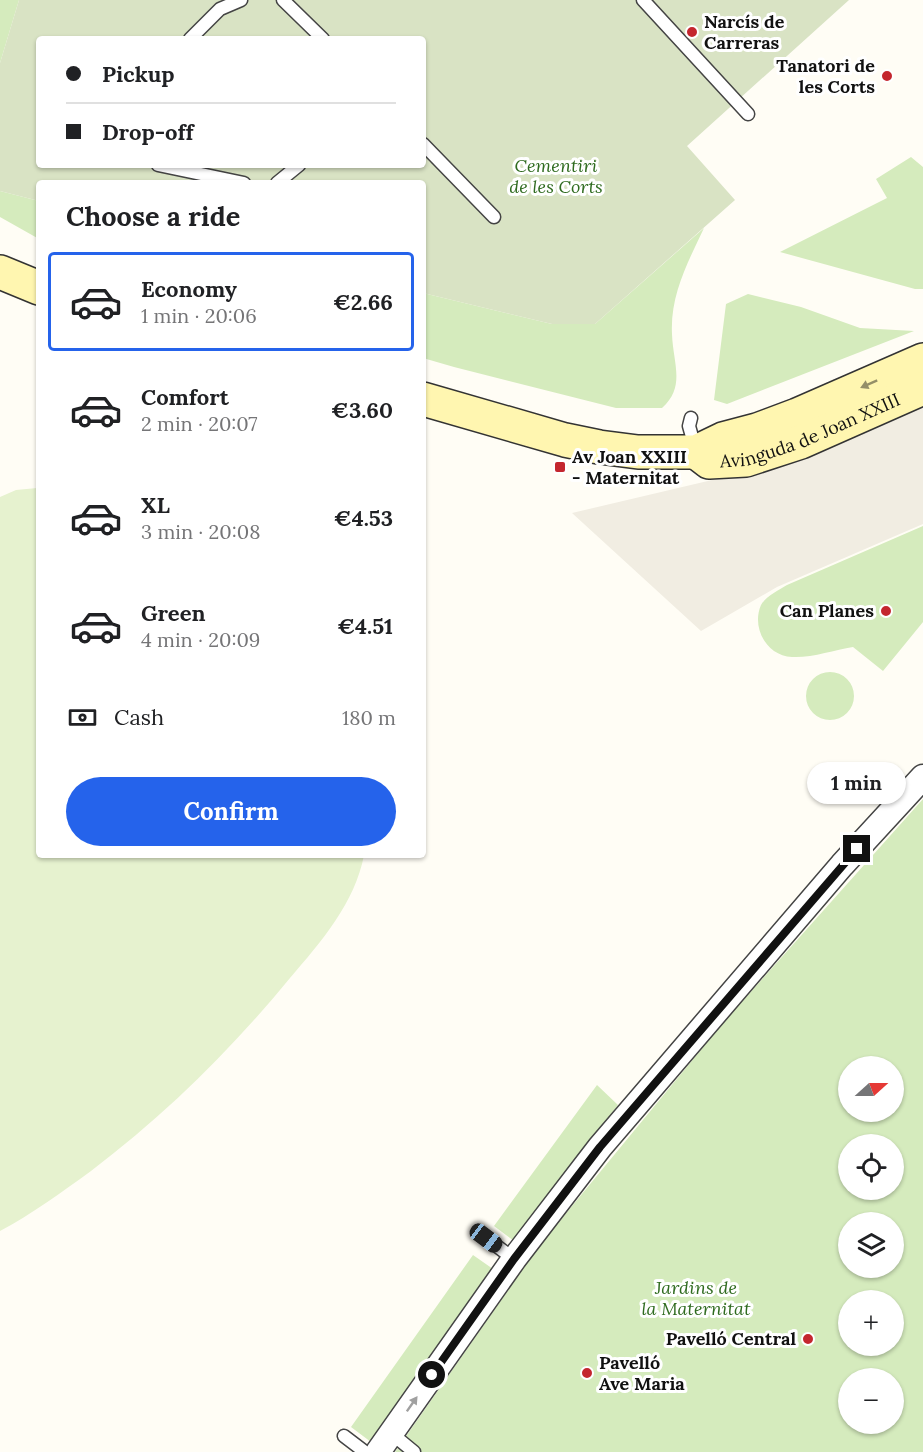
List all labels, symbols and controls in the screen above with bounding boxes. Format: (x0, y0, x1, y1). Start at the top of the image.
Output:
place label: Narcís de Carreras (704, 10, 785, 54)
marker: Narcís de Carreras (685, 25, 699, 39)
place label: Tanatori de les Corts (776, 54, 875, 98)
text: Pickup (102, 60, 175, 88)
marker: Tanatori de les Corts (880, 69, 894, 83)
text: Drop-off (102, 118, 194, 146)
park label: Cementiri de les Corts (509, 154, 603, 198)
text: Choose a ride (66, 199, 240, 233)
icon: car (69, 275, 123, 329)
text: Economy (141, 275, 237, 303)
text: €2.66 (333, 288, 393, 316)
text: 1 min · 20:06 (141, 303, 257, 328)
one-way arrow (861, 379, 878, 388)
icon: car (69, 383, 123, 437)
text: Comfort (141, 383, 229, 411)
street label: Avinguda de Joan XXIII (718, 388, 903, 472)
text: €3.60 (331, 396, 393, 424)
text: 2 min · 20:07 (141, 411, 258, 436)
place label: Av Joan XXIII - Maternitat (572, 445, 687, 489)
marker: Av Joan XXIII - Maternitat (553, 460, 567, 474)
icon: car (69, 491, 123, 545)
text: XL (141, 491, 170, 519)
text: €4.53 (334, 504, 393, 532)
text: 3 min · 20:08 (141, 519, 260, 544)
icon: car (69, 599, 123, 653)
text: Green (141, 599, 206, 627)
place label: Can Planes (780, 599, 874, 622)
marker: Can Planes (879, 604, 893, 618)
text: €4.51 (337, 612, 393, 640)
text: 4 min · 20:09 (141, 627, 260, 652)
icon: cash (66, 701, 99, 734)
text: Cash (114, 703, 164, 731)
text: 180 m (342, 705, 396, 730)
callout: 1 min (808, 762, 906, 804)
text: 1 min (831, 770, 882, 795)
button: Confirm (66, 777, 396, 846)
route end (843, 835, 870, 862)
north arrow (838, 1056, 904, 1122)
map controls (838, 1056, 904, 1434)
button: locate (838, 1134, 904, 1200)
button: layers (838, 1212, 904, 1278)
car (466, 1220, 506, 1256)
park label: Jardins de la Maternitat (641, 1276, 751, 1320)
button: + (838, 1290, 904, 1356)
place label: Pavelló Central (666, 1327, 796, 1350)
marker: Pavelló Central (801, 1332, 815, 1346)
place label: Pavelló Ave Maria (599, 1351, 685, 1395)
route start (418, 1361, 445, 1388)
marker: Pavelló Ave Maria (580, 1366, 594, 1380)
button: − (838, 1368, 904, 1434)
one-way arrow (406, 1397, 418, 1413)

